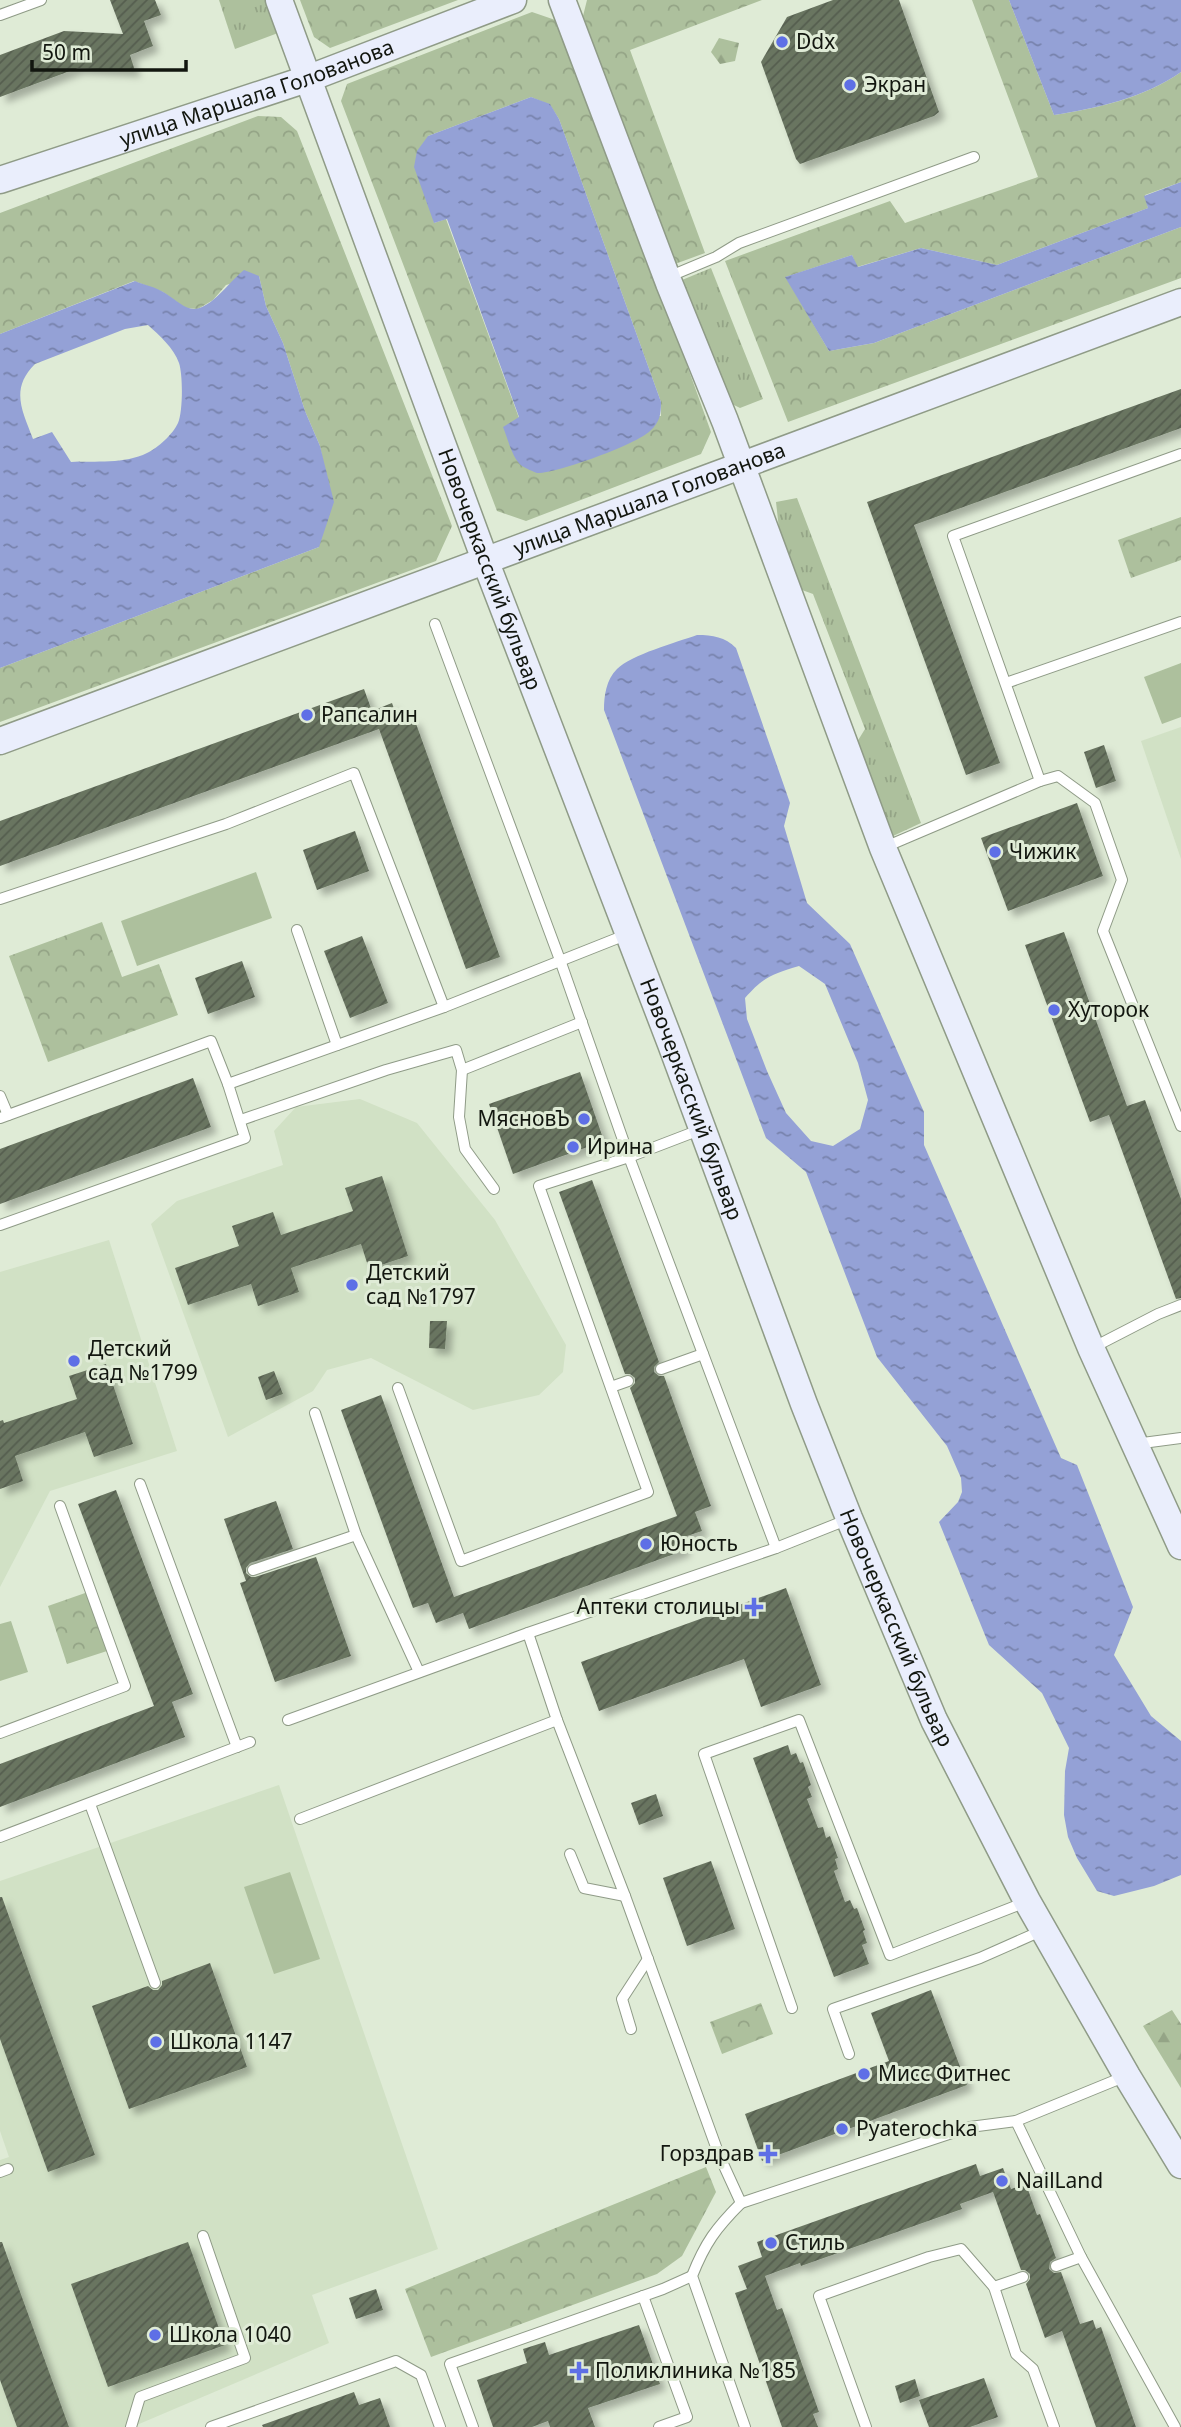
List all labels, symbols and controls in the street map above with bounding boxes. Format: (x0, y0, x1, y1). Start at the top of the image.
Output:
place label: Ddx (796, 27, 835, 55)
scale bar (32, 28, 186, 72)
street label: улица Маршала Голованова (116, 32, 397, 153)
marker: Ddx (774, 34, 790, 50)
text: 50 m (42, 38, 91, 66)
place label: Экран (864, 70, 926, 98)
marker: Экран (842, 77, 858, 93)
street label: улица Маршала Голованова (509, 435, 789, 562)
street label: Новочеркасский бульвар (432, 444, 549, 694)
place label: Рапсалин (321, 700, 418, 728)
marker: Рапсалин (299, 707, 315, 723)
place label: Чижик (1009, 837, 1076, 865)
marker: Чижик (987, 844, 1003, 860)
street label: Новочеркасский бульвар (634, 974, 750, 1224)
place label: Хуторок (1068, 995, 1149, 1023)
marker: Хуторок (1046, 1002, 1062, 1018)
place label: МясновЪ (478, 1104, 570, 1132)
marker: МясновЪ (576, 1111, 592, 1127)
place label: Ирина (587, 1132, 653, 1160)
marker: Ирина (565, 1139, 581, 1155)
place label: Детский сад №1797 (366, 1258, 476, 1310)
marker: Детский сад №1797 (344, 1277, 360, 1293)
place label: Детский сад №1799 (88, 1334, 198, 1386)
marker: Детский сад №1799 (66, 1353, 82, 1369)
street label: Новочеркасский бульвар (834, 1504, 960, 1751)
place label: Юность (660, 1529, 738, 1557)
marker: Юность (638, 1536, 654, 1552)
place label: Аптеки столицы (577, 1592, 740, 1620)
marker: Аптеки столицы (746, 1599, 762, 1615)
place label: Школа 1147 (170, 2027, 292, 2055)
marker: Школа 1147 (148, 2034, 164, 2050)
place label: Мисс Фитнес (878, 2059, 1011, 2087)
marker: Мисс Фитнес (856, 2066, 872, 2082)
place label: Pyaterochka (856, 2114, 978, 2142)
marker: Pyaterochka (834, 2121, 850, 2137)
place label: Горздрав (660, 2139, 754, 2167)
marker: Горздрав (760, 2146, 776, 2162)
place label: NailLand (1016, 2166, 1103, 2194)
marker: NailLand (994, 2173, 1010, 2189)
place label: Стиль (785, 2228, 845, 2256)
marker: Стиль (763, 2235, 779, 2251)
place label: Школа 1040 (169, 2320, 291, 2348)
marker: Школа 1040 (147, 2327, 163, 2343)
place label: Поликлиника №185 (595, 2356, 796, 2384)
marker: Поликлиника №185 (569, 2361, 589, 2381)

